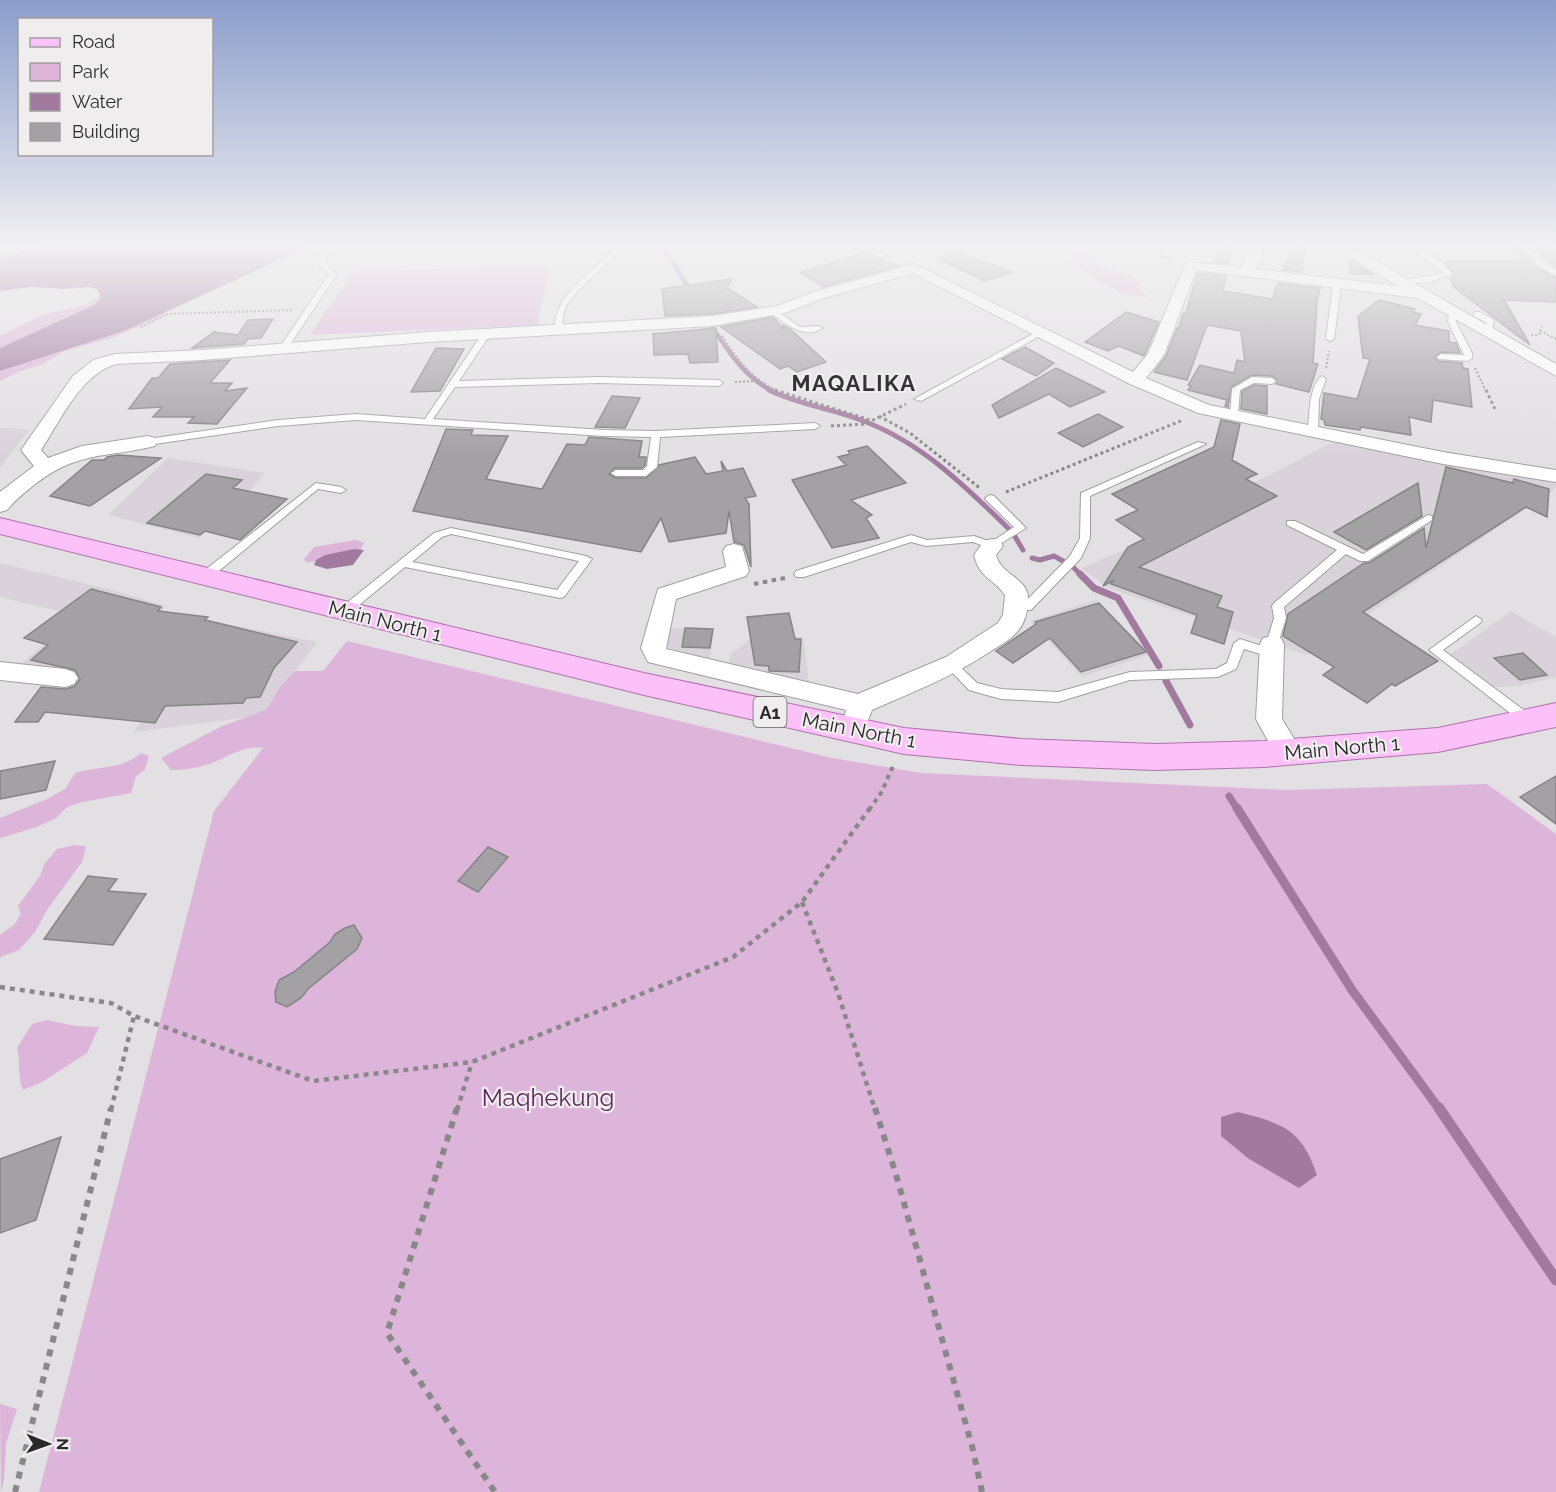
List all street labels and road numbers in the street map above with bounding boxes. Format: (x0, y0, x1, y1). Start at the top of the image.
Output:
street label: Main North 1 (326, 595, 444, 647)
road number: A1 (754, 697, 786, 727)
street label: Main North 1 (800, 707, 918, 753)
street label: Main North 1 (1283, 731, 1401, 765)

